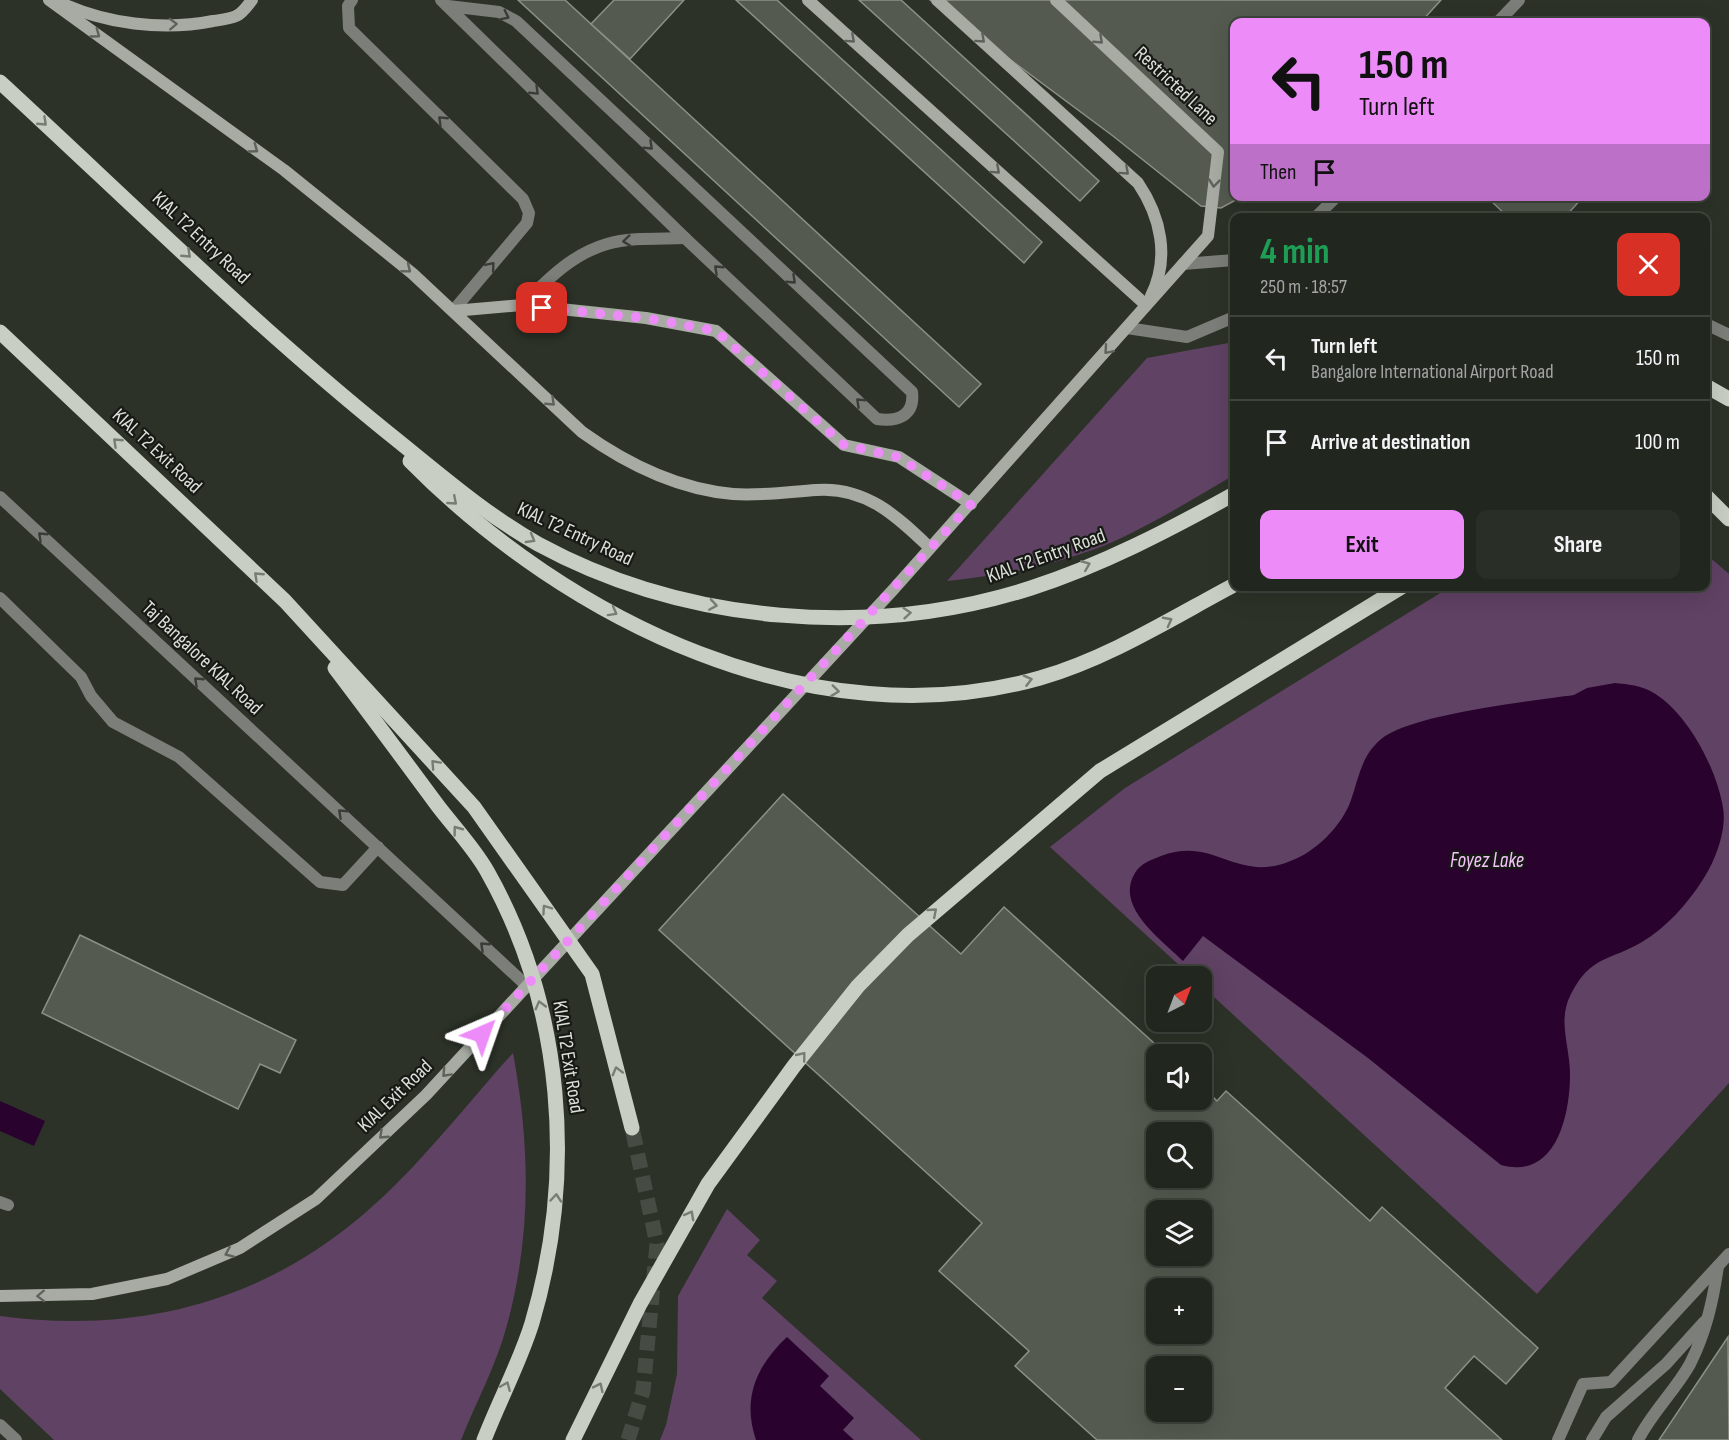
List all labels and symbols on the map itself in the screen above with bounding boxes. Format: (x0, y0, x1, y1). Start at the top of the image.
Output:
one-way arrow (499, 9, 509, 20)
one-way arrow (169, 18, 178, 31)
one-way arrow (90, 27, 101, 38)
one-way arrow (845, 32, 855, 43)
one-way arrow (974, 32, 984, 43)
one-way arrow (1092, 33, 1102, 44)
street label: Restricted Lane (1129, 41, 1223, 131)
one-way arrow (528, 83, 539, 94)
one-way arrow (36, 115, 47, 126)
one-way arrow (439, 116, 450, 127)
one-way arrow (643, 139, 653, 150)
one-way arrow (248, 142, 259, 153)
one-way arrow (989, 163, 1000, 174)
one-way arrow (1118, 164, 1129, 175)
one-way arrow (1208, 179, 1221, 188)
street label: KIAL T2 Entry Road (147, 187, 255, 289)
one-way arrow (622, 235, 631, 247)
one-way arrow (180, 247, 191, 258)
one-way arrow (400, 262, 411, 273)
one-way arrow (484, 262, 495, 273)
one-way arrow (714, 265, 725, 276)
one-way arrow (784, 272, 795, 283)
pin (516, 282, 567, 333)
one-way arrow (1104, 343, 1115, 353)
one-way arrow (543, 394, 554, 405)
one-way arrow (856, 398, 866, 409)
street label: KIAL T2 Exit Road (107, 403, 207, 499)
one-way arrow (113, 438, 123, 449)
one-way arrow (446, 494, 457, 505)
street label: KIAL T2 Entry Road (513, 497, 637, 571)
street label: KIAL T2 Entry Road (983, 523, 1109, 589)
one-way arrow (524, 532, 535, 543)
one-way arrow (38, 533, 49, 544)
one-way arrow (1080, 560, 1091, 572)
one-way arrow (255, 572, 265, 583)
street label: Taj Bangalore KIAL Road (137, 596, 267, 720)
one-way arrow (708, 598, 718, 611)
one-way arrow (607, 605, 617, 616)
one-way arrow (903, 607, 912, 620)
one-way arrow (1161, 616, 1172, 628)
one-way arrow (1023, 675, 1033, 688)
one-way arrow (195, 677, 205, 688)
one-way arrow (831, 684, 840, 697)
one-way arrow (431, 760, 442, 771)
one-way arrow (338, 809, 348, 820)
one-way arrow (453, 826, 464, 837)
water label: Foyez Lake (1450, 848, 1524, 873)
one-way arrow (542, 905, 553, 916)
one-way arrow (927, 908, 937, 919)
one-way arrow (480, 943, 491, 954)
north arrow (1146, 966, 1212, 1032)
street label: KIAL T2 Exit Road (547, 999, 589, 1115)
one-way arrow (534, 1000, 547, 1010)
position arrow (450, 1002, 514, 1066)
one-way arrow (795, 1052, 806, 1063)
street label: KIAL Exit Road (353, 1055, 437, 1137)
one-way arrow (443, 1066, 454, 1077)
one-way arrow (612, 1066, 625, 1076)
one-way arrow (380, 1128, 390, 1139)
one-way arrow (549, 1194, 562, 1203)
one-way arrow (683, 1211, 694, 1221)
one-way arrow (224, 1246, 235, 1258)
one-way arrow (37, 1290, 46, 1302)
one-way arrow (499, 1381, 511, 1392)
one-way arrow (592, 1383, 603, 1394)

